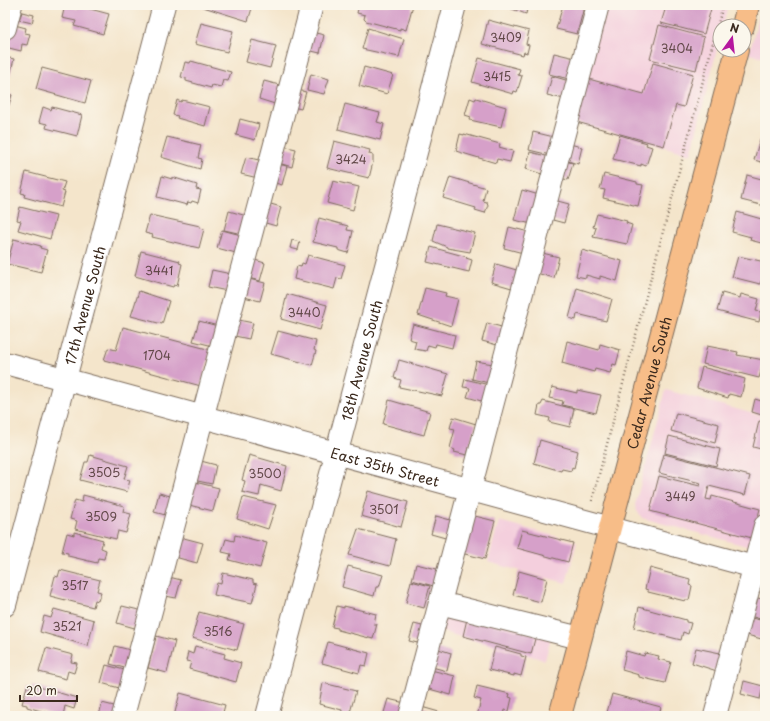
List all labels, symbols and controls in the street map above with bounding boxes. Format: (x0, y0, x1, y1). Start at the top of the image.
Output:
north arrow (712, 18, 752, 58)
text: N (728, 19, 741, 37)
house number: 3409 (490, 28, 522, 46)
house number: 3404 (661, 39, 693, 57)
house number: 3415 (483, 67, 511, 85)
house number: 3424 (335, 150, 367, 168)
street label: 17th Avenue South (59, 243, 110, 367)
house number: 3441 (145, 261, 173, 279)
street label: 18th Avenue South (335, 297, 387, 423)
house number: 3440 (288, 303, 321, 321)
street label: Cedar Avenue South (621, 314, 676, 451)
house number: 1704 (143, 346, 171, 364)
street label: East 35th Street (328, 442, 442, 491)
house number: 3505 (88, 463, 120, 481)
house number: 3500 (249, 464, 282, 482)
house number: 3449 (665, 487, 695, 505)
house number: 3501 (369, 500, 399, 518)
house number: 3509 (85, 507, 117, 525)
house number: 3517 (62, 576, 89, 594)
house number: 3521 (52, 617, 82, 635)
house number: 3516 (204, 622, 232, 640)
scale bar (20, 677, 77, 703)
text: 20 m (26, 681, 57, 699)

